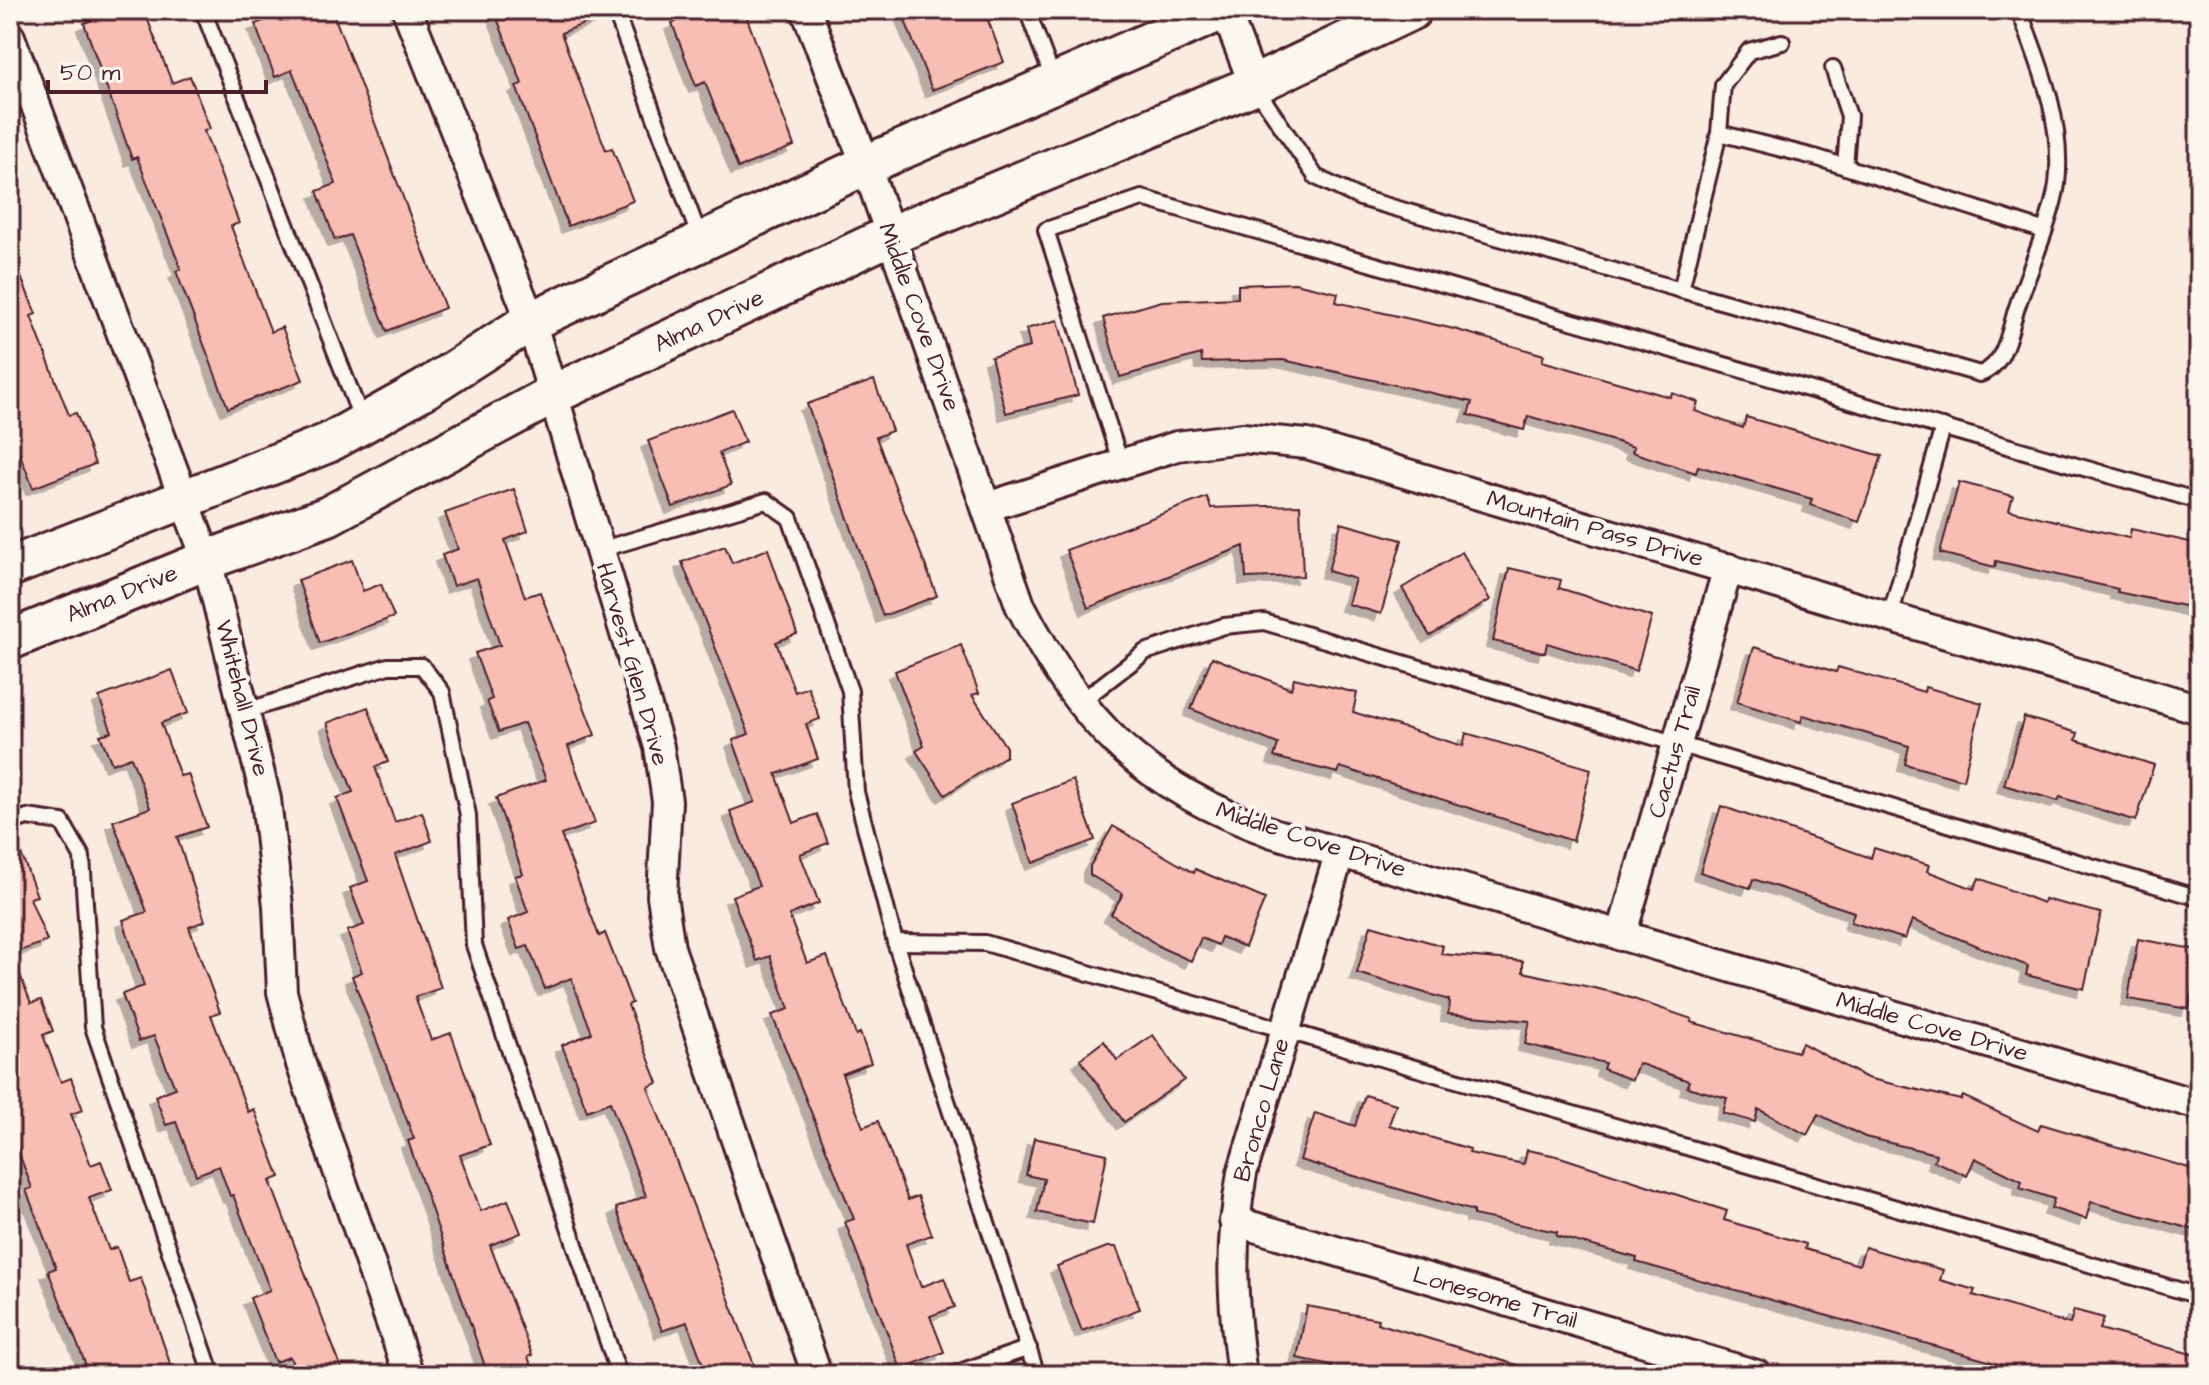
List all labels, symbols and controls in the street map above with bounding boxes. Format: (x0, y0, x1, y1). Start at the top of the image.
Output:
scale bar (48, 44, 266, 94)
text: 50 m (60, 56, 121, 90)
street label: Middle Cove Drive (869, 218, 969, 416)
street label: Alma Drive (649, 281, 769, 361)
street label: Mountain Pass Drive (1483, 482, 1707, 576)
street label: Alma Drive (61, 556, 183, 632)
street label: Harvest Glen Drive (587, 559, 677, 769)
street label: Whitehall Drive (206, 616, 278, 780)
street label: Cactus Trail (1640, 682, 1710, 822)
street label: Middle Cove Drive (1212, 793, 1410, 887)
street label: Middle Cove Drive (1832, 983, 2032, 1071)
street label: Bronco Lane (1225, 1034, 1299, 1186)
street label: Lonesome Trail (1409, 1258, 1581, 1338)

